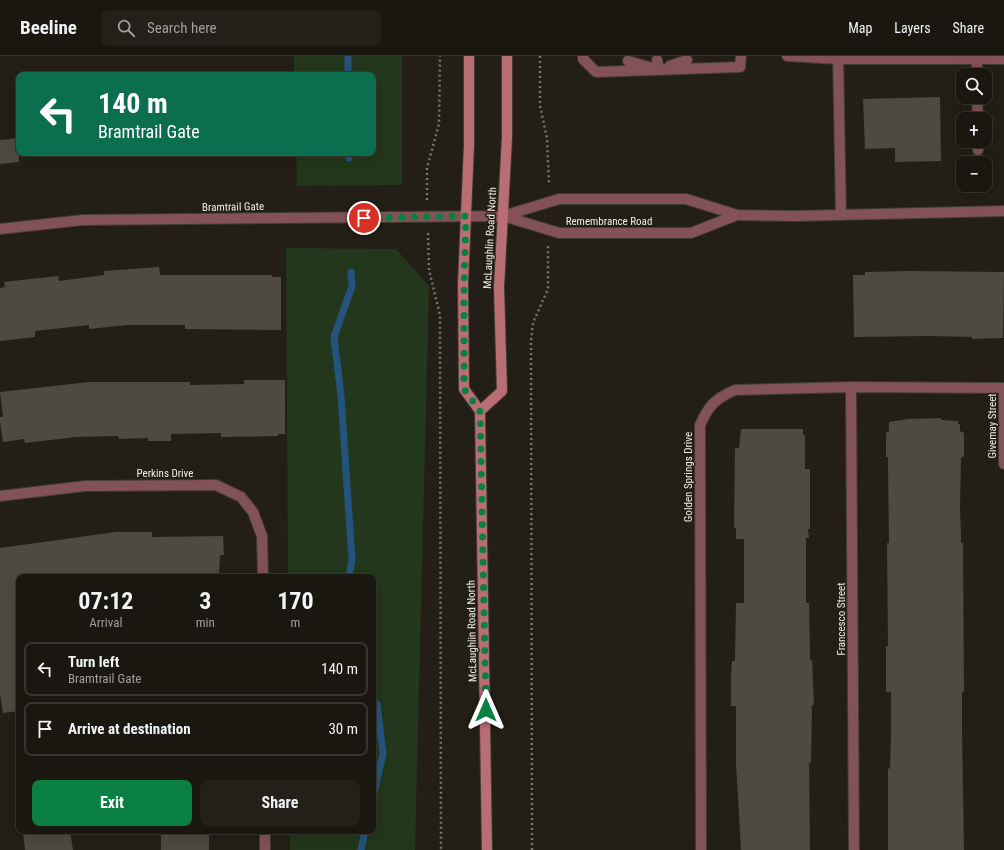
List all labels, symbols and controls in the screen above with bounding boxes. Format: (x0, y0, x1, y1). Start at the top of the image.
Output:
search box (101, 10, 381, 46)
text: Beeline (20, 16, 77, 39)
icon: search (115, 17, 137, 39)
text: Search here (147, 19, 217, 37)
text: Map (848, 20, 872, 36)
text: Layers (894, 20, 931, 36)
text: Share (953, 20, 984, 36)
map controls (956, 68, 992, 192)
button: search (956, 68, 992, 104)
text: 140 m (98, 87, 168, 120)
icon: left (32, 88, 84, 140)
button: + (956, 112, 992, 148)
text: Bramtrail Gate (98, 121, 200, 142)
button: − (956, 156, 992, 192)
street label: McLaughlin Road North (481, 187, 499, 289)
street label: Bramtrail Gate (202, 200, 264, 214)
pin (347, 201, 381, 235)
icon: arrive (353, 207, 375, 229)
street label: Remembrance Road (566, 215, 652, 228)
street label: Givemay Street (986, 393, 999, 459)
street label: Golden Springs Drive (682, 432, 695, 522)
street label: Perkins Drive (137, 467, 193, 480)
street label: McLaughlin Road North (465, 580, 479, 682)
street label: Francesco Street (835, 582, 848, 656)
text: 07:12 (78, 587, 133, 615)
text: 3 (199, 587, 211, 615)
text: 170 (277, 587, 314, 615)
text: Arrival (89, 615, 122, 630)
text: min (196, 615, 215, 630)
text: m (291, 615, 300, 630)
text: Turn left (68, 653, 119, 671)
icon: left (34, 658, 56, 680)
text: 140 m (321, 660, 358, 678)
text: Bramtrail Gate (68, 671, 141, 686)
position arrow (465, 689, 507, 731)
icon: arrive (34, 718, 56, 740)
text: Arrive at destination (68, 720, 191, 738)
text: 30 m (328, 720, 358, 738)
button: Exit (32, 780, 192, 826)
button: Share (200, 780, 360, 826)

